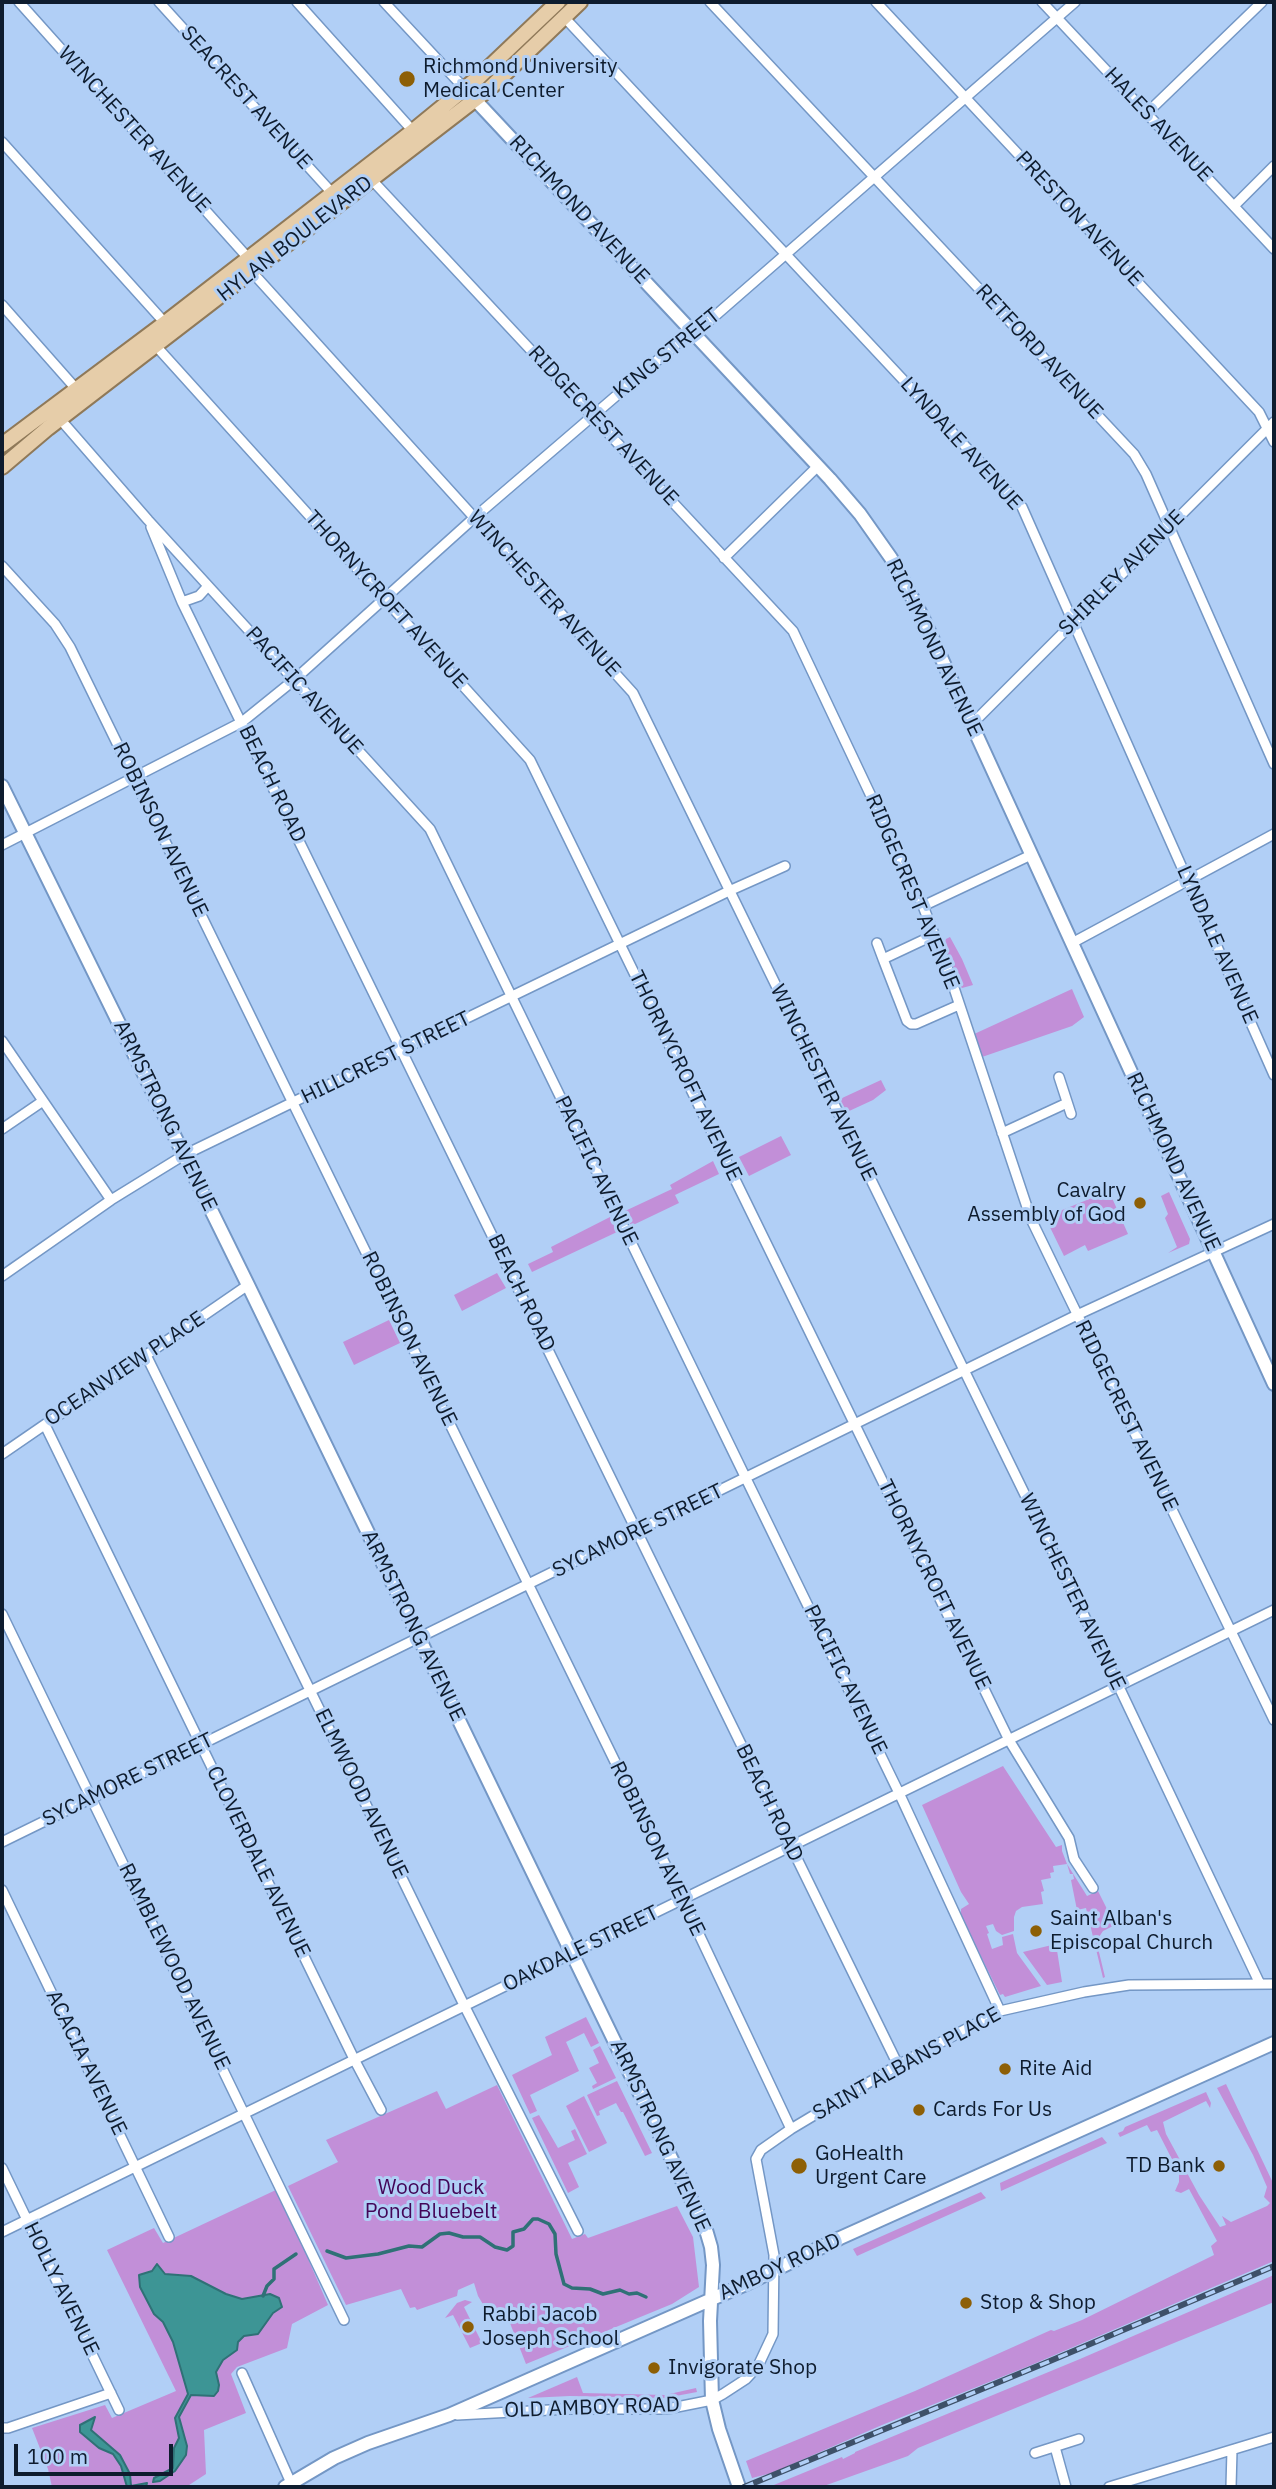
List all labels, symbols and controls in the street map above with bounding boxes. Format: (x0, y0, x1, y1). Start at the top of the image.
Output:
street label: SEACREST AVENUE (175, 21, 317, 175)
street label: WINCHESTER AVENUE (52, 41, 216, 219)
place label: Richmond University Medical Center (423, 54, 617, 104)
street label: HALES AVENUE (1099, 63, 1217, 187)
marker: Richmond University Medical Center (397, 69, 417, 89)
street label: RICHMOND AVENUE (503, 130, 655, 290)
street label: PRESTON AVENUE (1010, 146, 1148, 292)
street label: HYLAN BOULEVARD (212, 171, 378, 307)
street label: RETFORD AVENUE (970, 279, 1108, 425)
street label: KING STREET (609, 303, 725, 405)
street label: RIDGECREST AVENUE (522, 341, 684, 511)
street label: LYNDALE AVENUE (895, 372, 1027, 516)
street label: WINCHESTER AVENUE (462, 505, 626, 683)
street label: SHIRLEY AVENUE (1054, 505, 1190, 641)
street label: THORNYCROFT AVENUE (299, 506, 473, 694)
street label: RICHMOND AVENUE (880, 555, 988, 741)
street label: PACIFIC AVENUE (240, 622, 368, 760)
street label: BEACH ROAD (233, 721, 311, 847)
street label: ROBINSON AVENUE (107, 739, 213, 921)
street label: RIDGECREST AVENUE (860, 791, 964, 993)
street label: LYNDALE AVENUE (1171, 862, 1263, 1028)
street label: THORNYCROFT AVENUE (623, 967, 747, 1185)
street label: WINCHESTER AVENUE (764, 981, 882, 1185)
street label: HILLCREST STREET (297, 1006, 475, 1110)
street label: ARMSTRONG AVENUE (108, 1016, 222, 1216)
street label: RICHMOND AVENUE (1120, 1069, 1226, 1255)
street label: PACIFIC AVENUE (549, 1092, 643, 1250)
place label: Cavalry Assembly of God (967, 1178, 1126, 1228)
marker: Cavalry Assembly of God (1132, 1195, 1148, 1211)
street label: BEACH ROAD (482, 1230, 560, 1356)
street label: ROBINSON AVENUE (356, 1248, 462, 1430)
street label: OCEANVIEW PLACE (40, 1306, 210, 1432)
street label: RIDGECREST AVENUE (1069, 1316, 1183, 1516)
street label: THORNYCROFT AVENUE (872, 1476, 996, 1694)
street label: SYCAMORE STREET (549, 1479, 727, 1583)
street label: WINCHESTER AVENUE (1013, 1490, 1131, 1694)
street label: ARMSTRONG AVENUE (356, 1526, 470, 1726)
street label: PACIFIC AVENUE (798, 1601, 892, 1759)
street label: ELMWOOD AVENUE (309, 1705, 413, 1883)
street label: SYCAMORE STREET (39, 1728, 217, 1832)
street label: BEACH ROAD (730, 1740, 808, 1866)
street label: ROBINSON AVENUE (604, 1758, 710, 1940)
street label: CLOVERDALE AVENUE (201, 1762, 315, 1962)
street label: RAMBLEWOOD AVENUE (113, 1860, 235, 2074)
street label: OAKDALE STREET (499, 1900, 663, 1998)
place label: Saint Alban's Episcopal Church (1050, 1906, 1213, 1956)
marker: Saint Alban's Episcopal Church (1028, 1923, 1044, 1939)
street label: ACACIA AVENUE (40, 1986, 132, 2140)
street label: SAINT ALBANS PLACE (809, 2002, 1005, 2126)
street label: ARMSTRONG AVENUE (604, 2036, 716, 2236)
place label: Rite Aid (1019, 2056, 1092, 2082)
marker: Rite Aid (997, 2061, 1013, 2077)
place label: Cards For Us (933, 2097, 1052, 2123)
marker: Cards For Us (911, 2102, 927, 2118)
place label: GoHealth Urgent Care (815, 2141, 927, 2191)
place label: TD Bank (1126, 2153, 1205, 2179)
marker: GoHealth Urgent Care (789, 2156, 809, 2176)
marker: TD Bank (1211, 2158, 1227, 2174)
park label: Wood Duck Pond Bluebelt (365, 2175, 497, 2225)
street label: HOLLY AVENUE (18, 2218, 104, 2360)
street label: AMBOY ROAD (715, 2228, 845, 2306)
place label: Stop & Shop (980, 2290, 1096, 2316)
marker: Stop & Shop (958, 2295, 974, 2311)
place label: Rabbi Jacob Joseph School (482, 2302, 619, 2352)
marker: Rabbi Jacob Joseph School (460, 2319, 476, 2335)
place label: Invigorate Shop (668, 2355, 817, 2381)
marker: Invigorate Shop (646, 2360, 662, 2376)
street label: OLD AMBOY ROAD (504, 2392, 680, 2424)
scale bar (18, 2430, 177, 2474)
text: 100 m (27, 2442, 88, 2470)

